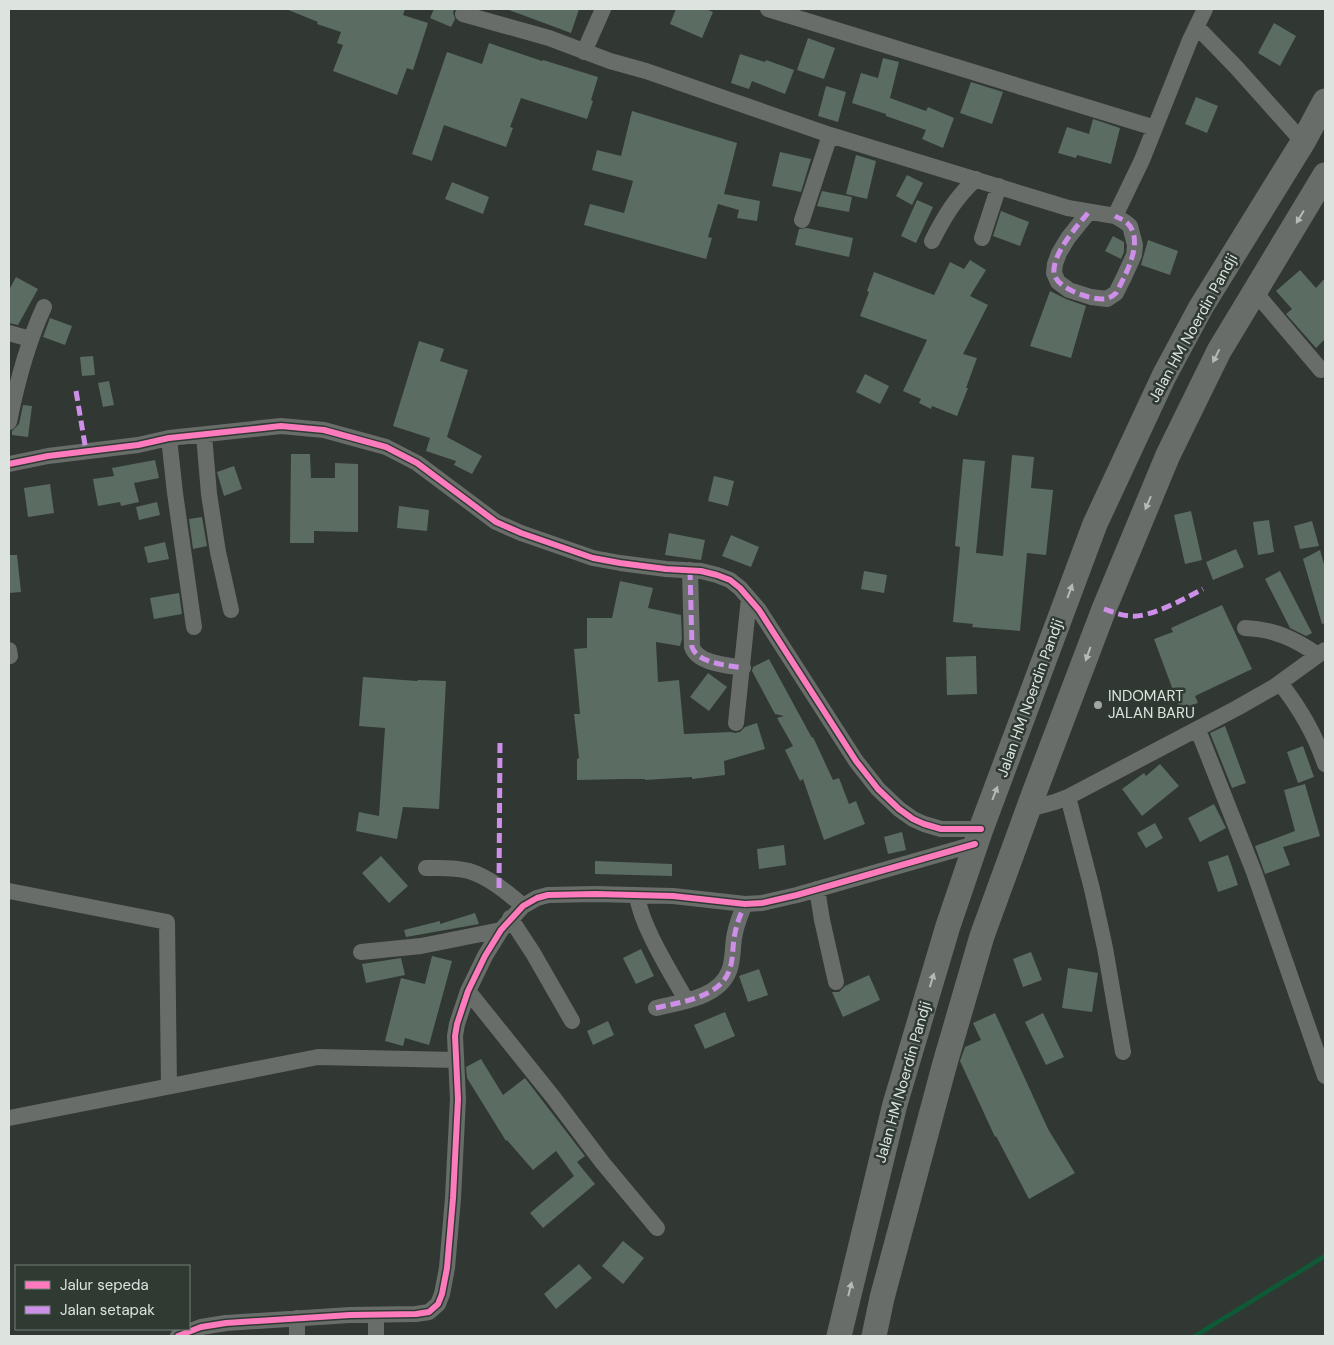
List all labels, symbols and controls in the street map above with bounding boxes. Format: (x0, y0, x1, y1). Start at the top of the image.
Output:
one-way arrow (1295, 210, 1304, 223)
street label: Jalan HM Noerdin Pandji (1144, 250, 1242, 406)
one-way arrow (1212, 349, 1220, 363)
one-way arrow (1143, 496, 1151, 510)
one-way arrow (1066, 583, 1074, 598)
street label: Jalan HM Noerdin Pandji (992, 616, 1068, 780)
one-way arrow (1084, 647, 1091, 662)
place label: INDOMART JALAN BARU (1108, 686, 1195, 723)
marker: INDOMART JALAN BARU (1092, 699, 1104, 711)
one-way arrow (992, 785, 999, 800)
one-way arrow (928, 972, 936, 987)
street label: Jalan HM Noerdin Pandji (870, 999, 936, 1165)
legend (15, 1265, 190, 1330)
text: Jalur sepeda (60, 1275, 149, 1295)
one-way arrow (846, 1281, 854, 1296)
text: Jalan setapak (60, 1300, 155, 1320)

